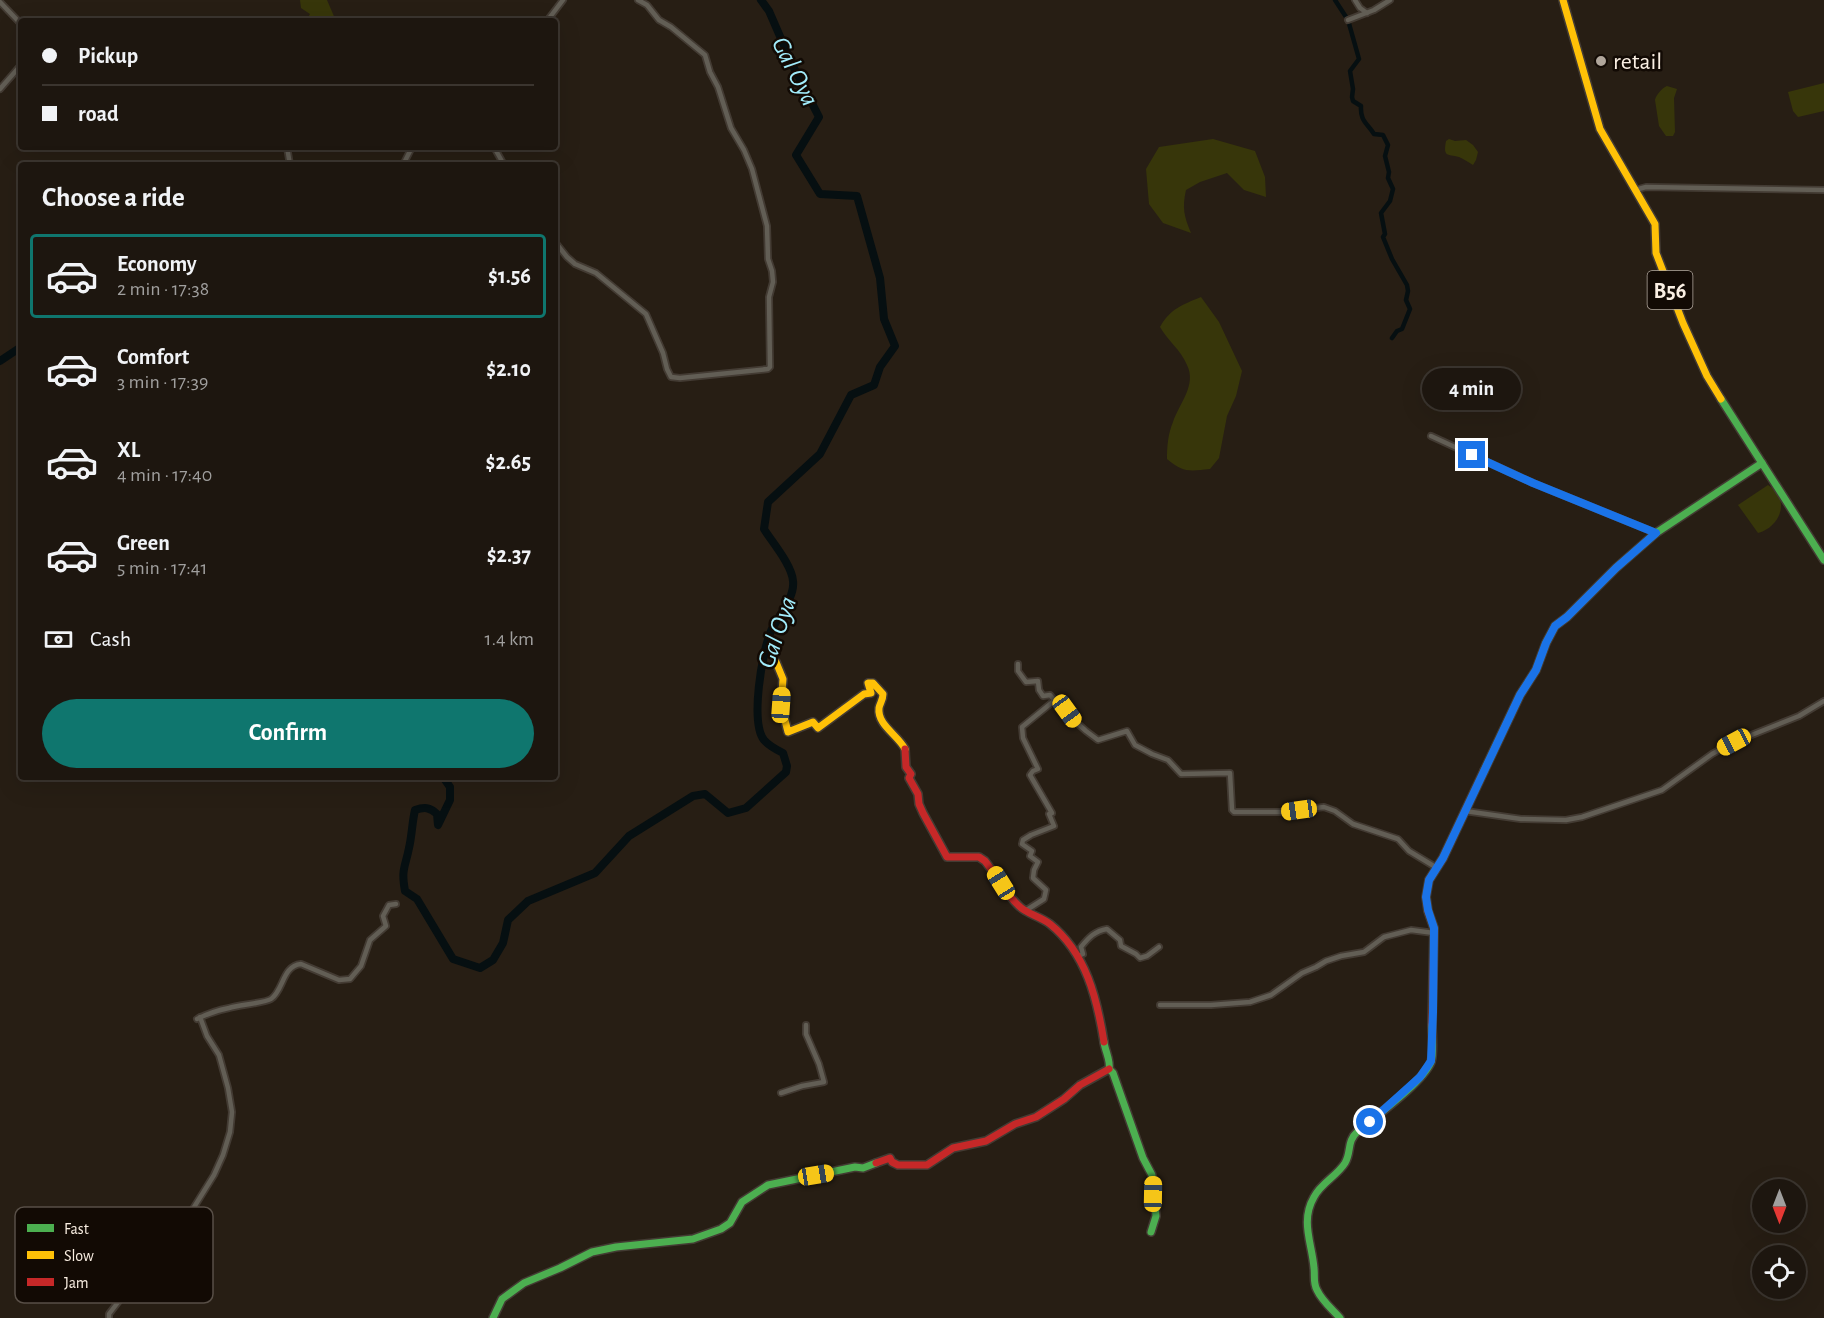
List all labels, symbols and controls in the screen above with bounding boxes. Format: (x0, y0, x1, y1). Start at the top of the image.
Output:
water label: Gal Oya (767, 33, 823, 110)
text: Pickup (78, 45, 138, 67)
place label: retail (1613, 50, 1662, 74)
marker: retail (1594, 54, 1608, 68)
text: road (78, 103, 119, 125)
text: Choose a ride (42, 184, 185, 211)
icon: car (45, 249, 99, 303)
text: Economy (117, 253, 197, 275)
text: $1.56 (488, 265, 531, 287)
road number: B56 (1648, 271, 1692, 309)
text: 2 min · 17:38 (117, 279, 209, 299)
icon: car (45, 342, 99, 396)
text: Comfort (117, 346, 189, 368)
text: $2.10 (486, 358, 531, 380)
callout: 4 min (1422, 368, 1522, 410)
text: 3 min · 17:39 (117, 372, 208, 392)
text: 4 min (1449, 379, 1494, 399)
icon: car (45, 435, 99, 489)
text: XL (117, 439, 140, 461)
route end (1458, 441, 1485, 468)
text: $2.65 (486, 451, 531, 473)
text: 4 min · 17:40 (117, 465, 212, 485)
icon: car (45, 528, 99, 582)
text: Green (117, 532, 170, 554)
text: $2.37 (487, 544, 531, 566)
text: 5 min · 17:41 (117, 558, 207, 578)
water label: Gal Oya (753, 593, 801, 671)
icon: cash (42, 623, 75, 656)
text: Cash (90, 628, 131, 650)
text: 1.4 km (485, 629, 534, 649)
car (771, 686, 791, 724)
car (1049, 691, 1085, 731)
button: Confirm (42, 699, 534, 768)
car (1714, 726, 1754, 758)
car (1280, 799, 1318, 821)
car (984, 863, 1018, 903)
route start (1356, 1108, 1383, 1135)
car (797, 1163, 835, 1187)
car (1144, 1176, 1162, 1212)
north arrow (1752, 1179, 1806, 1233)
map controls (1752, 1179, 1806, 1299)
legend (15, 1207, 213, 1303)
text: Fast (64, 1221, 89, 1237)
button: locate (1752, 1245, 1806, 1299)
text: Slow (64, 1248, 94, 1264)
text: Jam (64, 1275, 89, 1291)

